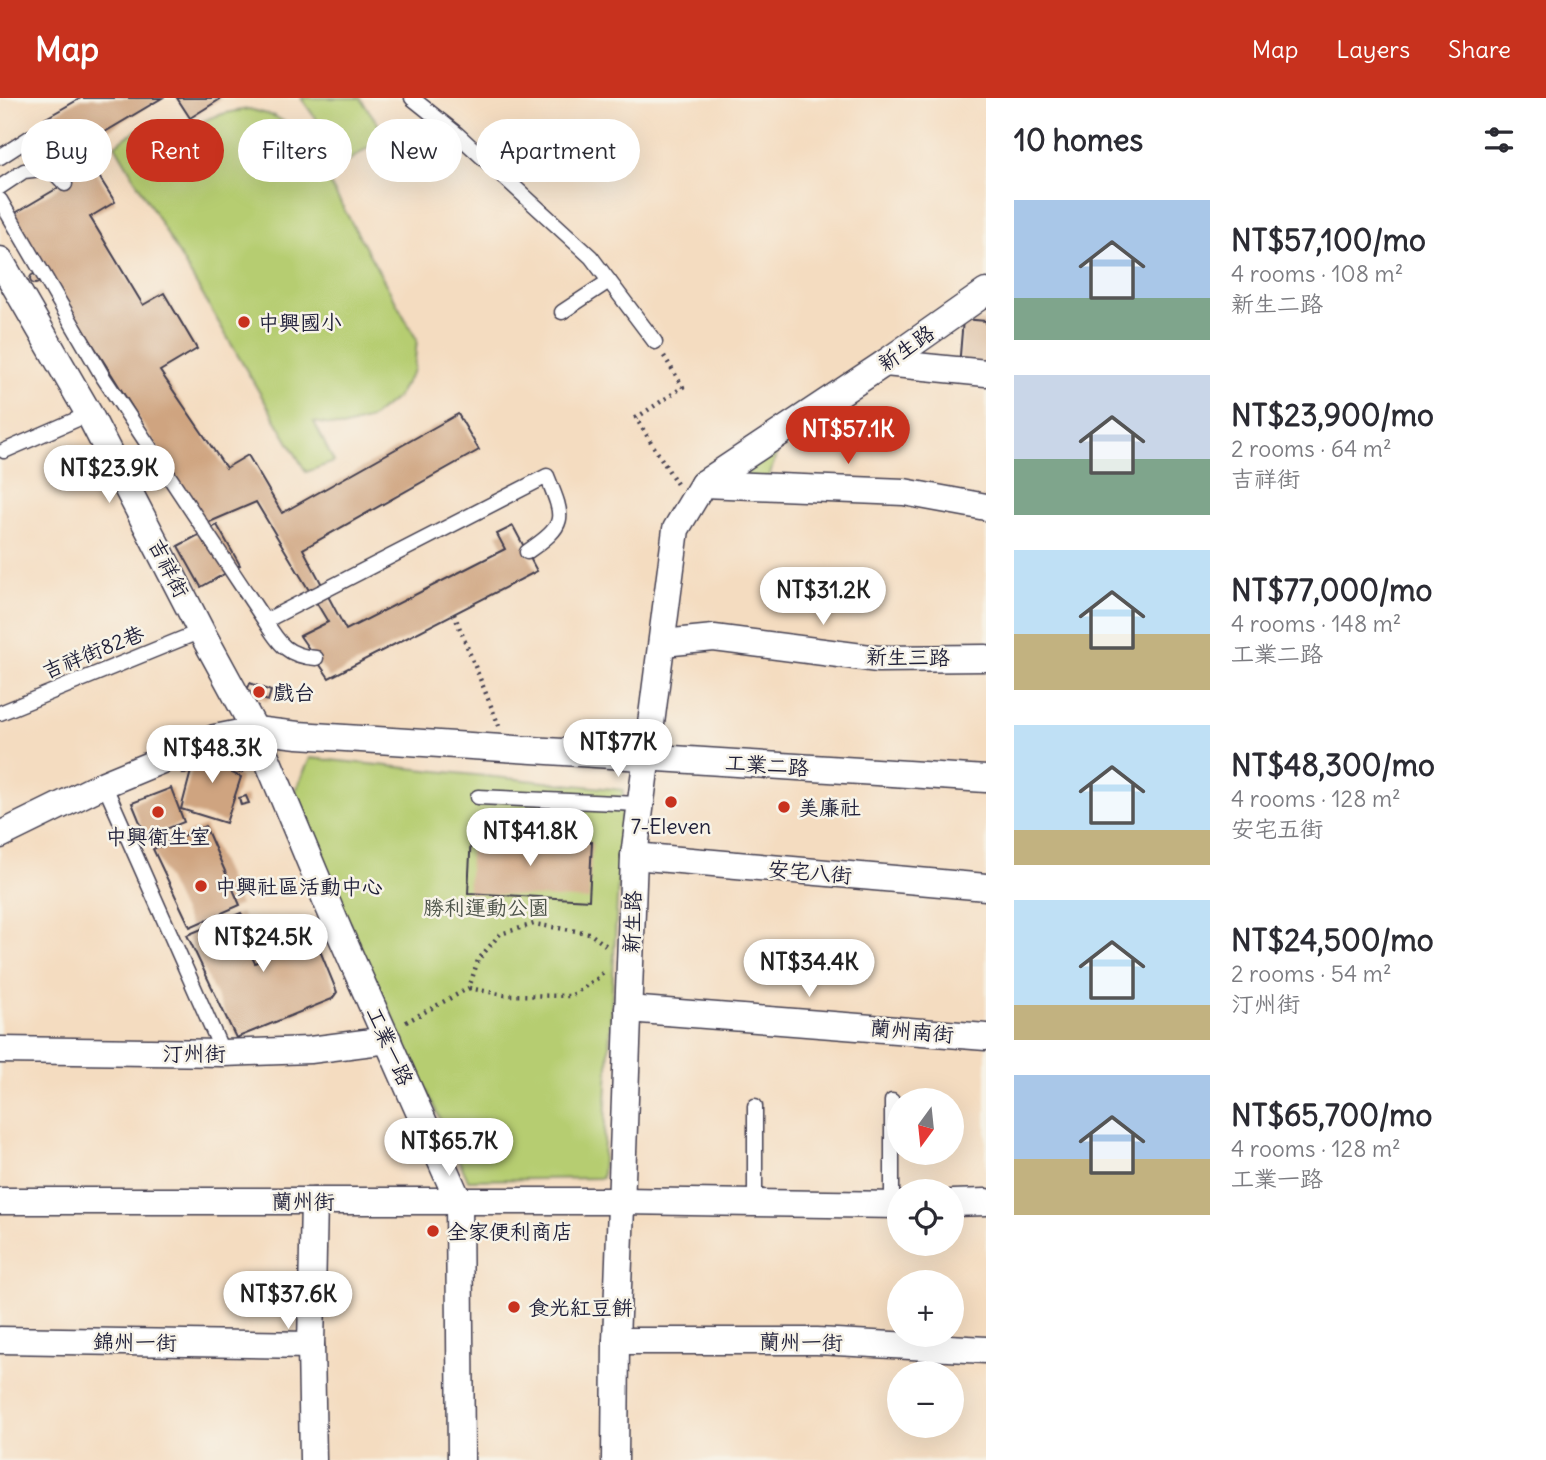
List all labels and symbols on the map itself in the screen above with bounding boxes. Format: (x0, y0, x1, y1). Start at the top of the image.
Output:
place label: 中興國小 (258, 309, 342, 336)
marker: 中興國小 (236, 314, 252, 330)
street label: 新生路 (872, 319, 940, 377)
pin: NT$57.1K (776, 406, 920, 466)
pin: NT$23.9K (37, 446, 181, 505)
street label: 吉祥街 (143, 534, 195, 602)
pin: NT$31.2K (751, 568, 895, 627)
street label: 吉祥街82巷 (38, 619, 148, 685)
street label: 新生三路 (866, 643, 950, 671)
place label: 戲台 (273, 679, 315, 706)
marker: 戲台 (251, 684, 267, 700)
pin: NT$77K (561, 720, 675, 779)
pin: NT$48.3K (140, 726, 284, 785)
street label: 工業二路 (724, 749, 810, 781)
marker: 7-Eleven (663, 794, 679, 810)
place label: 美廉社 (798, 794, 861, 821)
marker: 美廉社 (776, 799, 792, 815)
marker: 中興衛生室 (150, 804, 166, 820)
pin: NT$41.8K (458, 808, 602, 868)
place label: 7-Eleven (631, 813, 711, 840)
place label: 中興衛生室 (106, 823, 211, 850)
street label: 安宅八街 (767, 855, 853, 889)
place label: 中興社區活動中心 (215, 873, 383, 900)
marker: 中興社區活動中心 (193, 878, 209, 894)
street label: 新生路 (617, 890, 647, 954)
park label: 勝利運動公園 (423, 894, 549, 921)
pin: NT$24.5K (191, 914, 335, 974)
pin: NT$34.4K (737, 940, 881, 999)
street label: 工業一路 (361, 1002, 419, 1090)
street label: 蘭州南街 (869, 1014, 955, 1048)
street label: 汀州街 (163, 1040, 226, 1067)
north arrow (887, 1088, 964, 1166)
pin: NT$65.7K (377, 1118, 521, 1178)
street label: 蘭州街 (272, 1188, 335, 1215)
place label: 全家便利商店 (447, 1218, 573, 1245)
marker: 全家便利商店 (425, 1223, 441, 1239)
pin: NT$37.6K (216, 1272, 360, 1331)
place label: 食光紅豆餅 (528, 1294, 633, 1321)
marker: 食光紅豆餅 (506, 1299, 522, 1315)
street label: 錦州一街 (93, 1328, 177, 1356)
street label: 蘭州一街 (759, 1328, 843, 1356)

